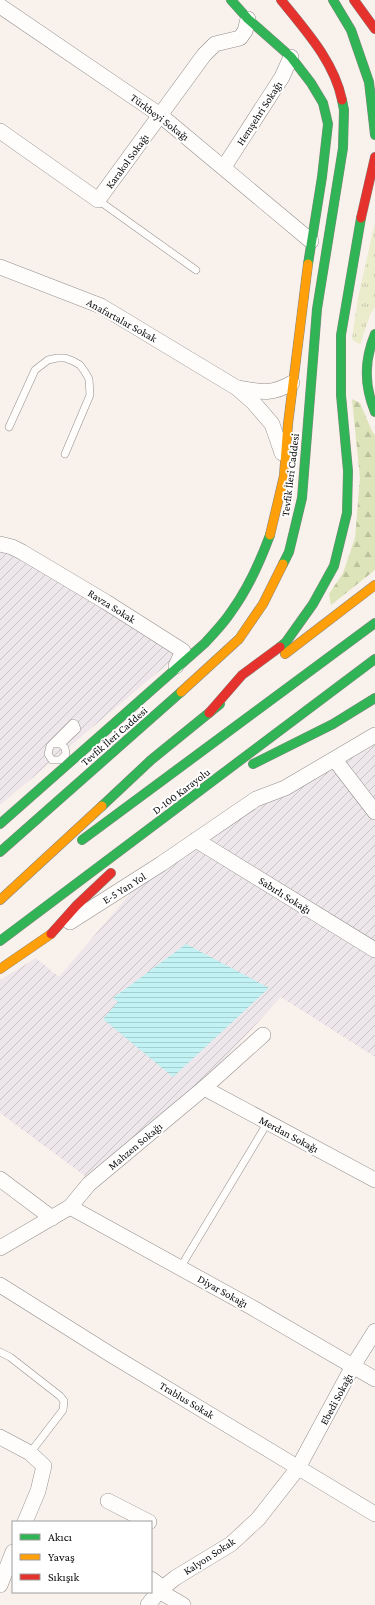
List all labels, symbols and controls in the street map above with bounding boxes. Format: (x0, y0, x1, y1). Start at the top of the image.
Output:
street label: Hemşehri Sokağı (234, 79, 285, 148)
street label: Türkbeyi Sokağı (128, 91, 192, 144)
street label: Karakol Sokağı (103, 131, 152, 191)
street label: Anafartalar Sokak (85, 296, 160, 345)
street label: Tevfik İleri Caddesi (279, 433, 301, 517)
street label: Ravza Sokak (86, 587, 139, 626)
street label: Tevfik İleri Caddesi (78, 704, 150, 768)
street label: D-100 Karayolu (150, 765, 213, 817)
street label: E-5 Yan Yol (100, 870, 148, 906)
street label: Sabırlı Sokağı (256, 874, 314, 917)
street label: Merdan Sokağı (257, 1113, 321, 1156)
street label: Mahzen Sokağı (106, 1120, 165, 1173)
street label: Diyar Sokağı (195, 1272, 250, 1311)
street label: Ebedi Sokağı (318, 1371, 355, 1427)
street label: Trablus Sokak (157, 1379, 217, 1421)
legend (12, 1521, 152, 1593)
text: Akıcı (48, 1530, 72, 1544)
street label: Kalyon Sokak (181, 1535, 238, 1578)
text: Yavaş (48, 1550, 75, 1564)
text: Sıkışık (48, 1570, 79, 1584)

